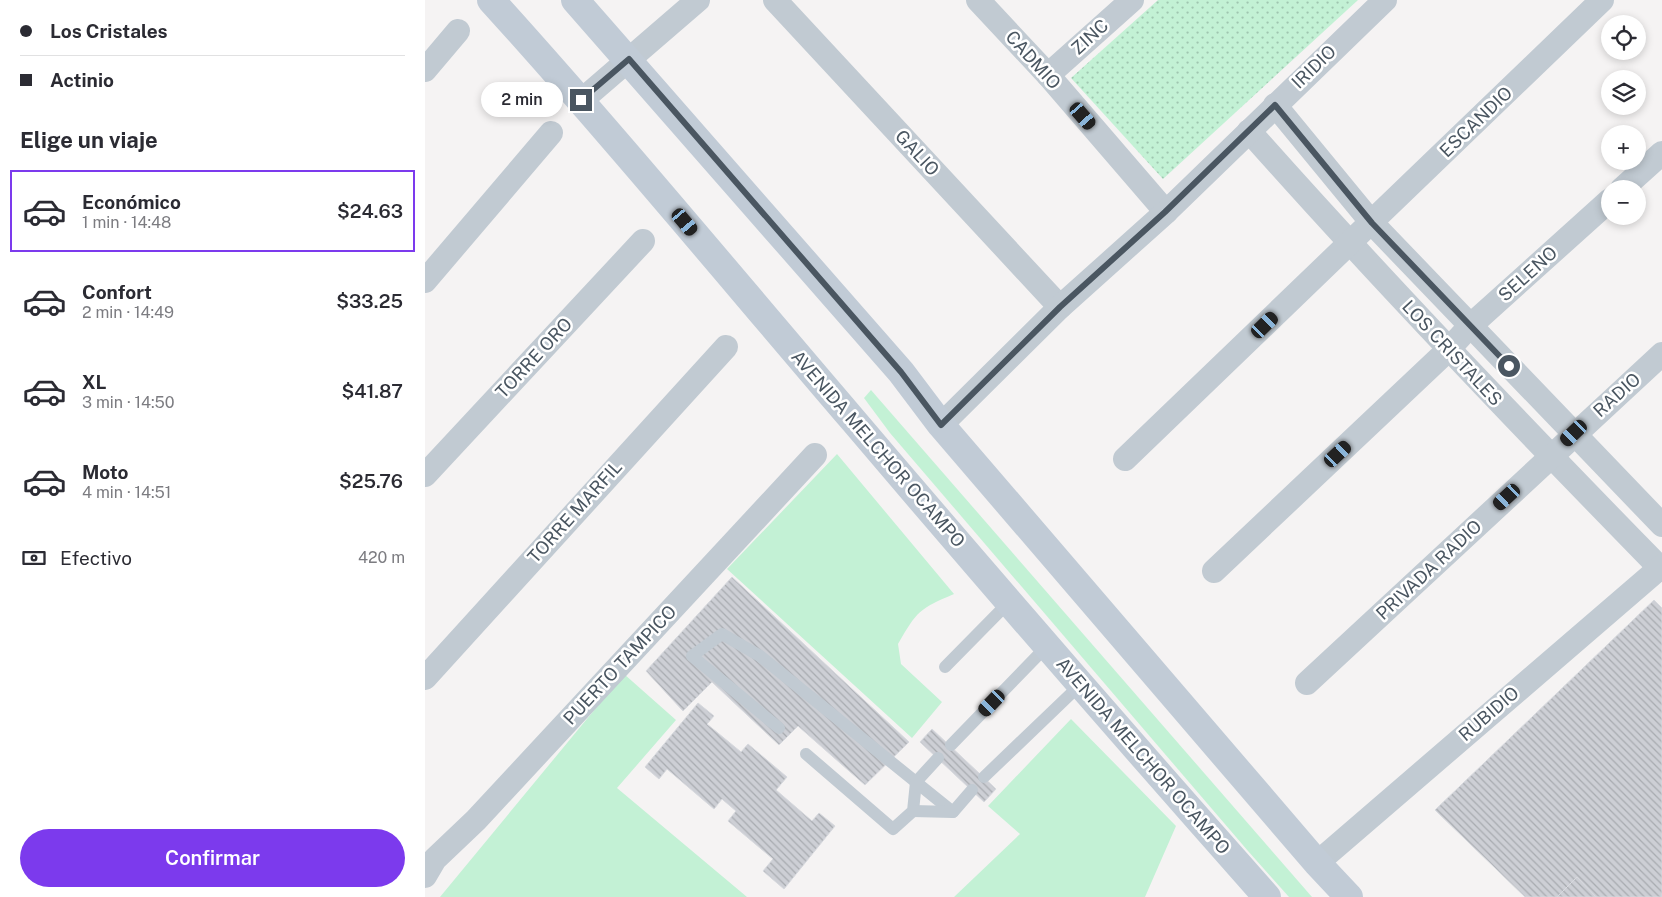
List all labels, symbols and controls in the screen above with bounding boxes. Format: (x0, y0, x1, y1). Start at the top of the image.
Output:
street label: ZINC (1067, 15, 1112, 59)
map controls (1601, 15, 1646, 225)
button: locate (1601, 15, 1646, 60)
text: Los Cristales (50, 20, 168, 42)
street label: CADMIO (1002, 26, 1065, 93)
street label: IRIDIO (1287, 41, 1340, 93)
text: Actinio (50, 69, 114, 91)
button: layers (1601, 70, 1646, 115)
callout: 2 min (481, 82, 563, 118)
street label: ESCANDIO (1435, 82, 1516, 161)
route end (570, 89, 592, 111)
text: 2 min (501, 90, 543, 109)
car (1067, 100, 1098, 132)
street label: GALIO (891, 125, 944, 180)
button: + (1601, 125, 1646, 170)
text: Elige un viaje (20, 127, 158, 153)
button: − (1601, 180, 1646, 225)
icon: car (22, 189, 67, 234)
text: Económico (82, 191, 181, 213)
text: $24.63 (337, 200, 403, 222)
car (669, 206, 700, 238)
text: 1 min · 14:48 (82, 213, 171, 232)
street label: SELENO (1494, 242, 1561, 305)
icon: car (22, 279, 67, 324)
text: Confort (82, 281, 152, 303)
text: $33.25 (336, 290, 403, 312)
street label: LOS CRISTALES (1398, 296, 1507, 410)
text: 2 min · 14:49 (82, 303, 174, 322)
car (1249, 309, 1281, 341)
street label: TORRE ORO (491, 313, 576, 402)
street label: AVENIDA MELCHOR OCAMPO (787, 346, 970, 551)
route start (1498, 355, 1520, 377)
street label: RADIO (1589, 368, 1644, 421)
icon: car (22, 369, 67, 414)
text: XL (82, 371, 107, 393)
text: $41.87 (341, 380, 403, 402)
text: 3 min · 14:50 (82, 393, 175, 412)
car (1558, 417, 1590, 449)
car (1321, 438, 1354, 470)
street label: TORRE MARFIL (523, 456, 626, 567)
icon: car (22, 459, 67, 504)
text: Moto (82, 461, 128, 483)
text: $25.76 (339, 470, 403, 492)
car (1490, 481, 1523, 513)
text: 4 min · 14:51 (82, 483, 171, 502)
street label: PRIVADA RADIO (1372, 515, 1486, 624)
icon: cash (20, 544, 48, 572)
text: Efectivo (60, 547, 132, 569)
text: 420 m (358, 548, 405, 567)
street label: PUERTO TAMPICO (559, 601, 680, 729)
street label: AVENIDA MELCHOR OCAMPO (1052, 653, 1235, 858)
street label: RUBIDIO (1454, 682, 1523, 745)
car (976, 687, 1007, 719)
button: Confirmar (20, 829, 405, 887)

